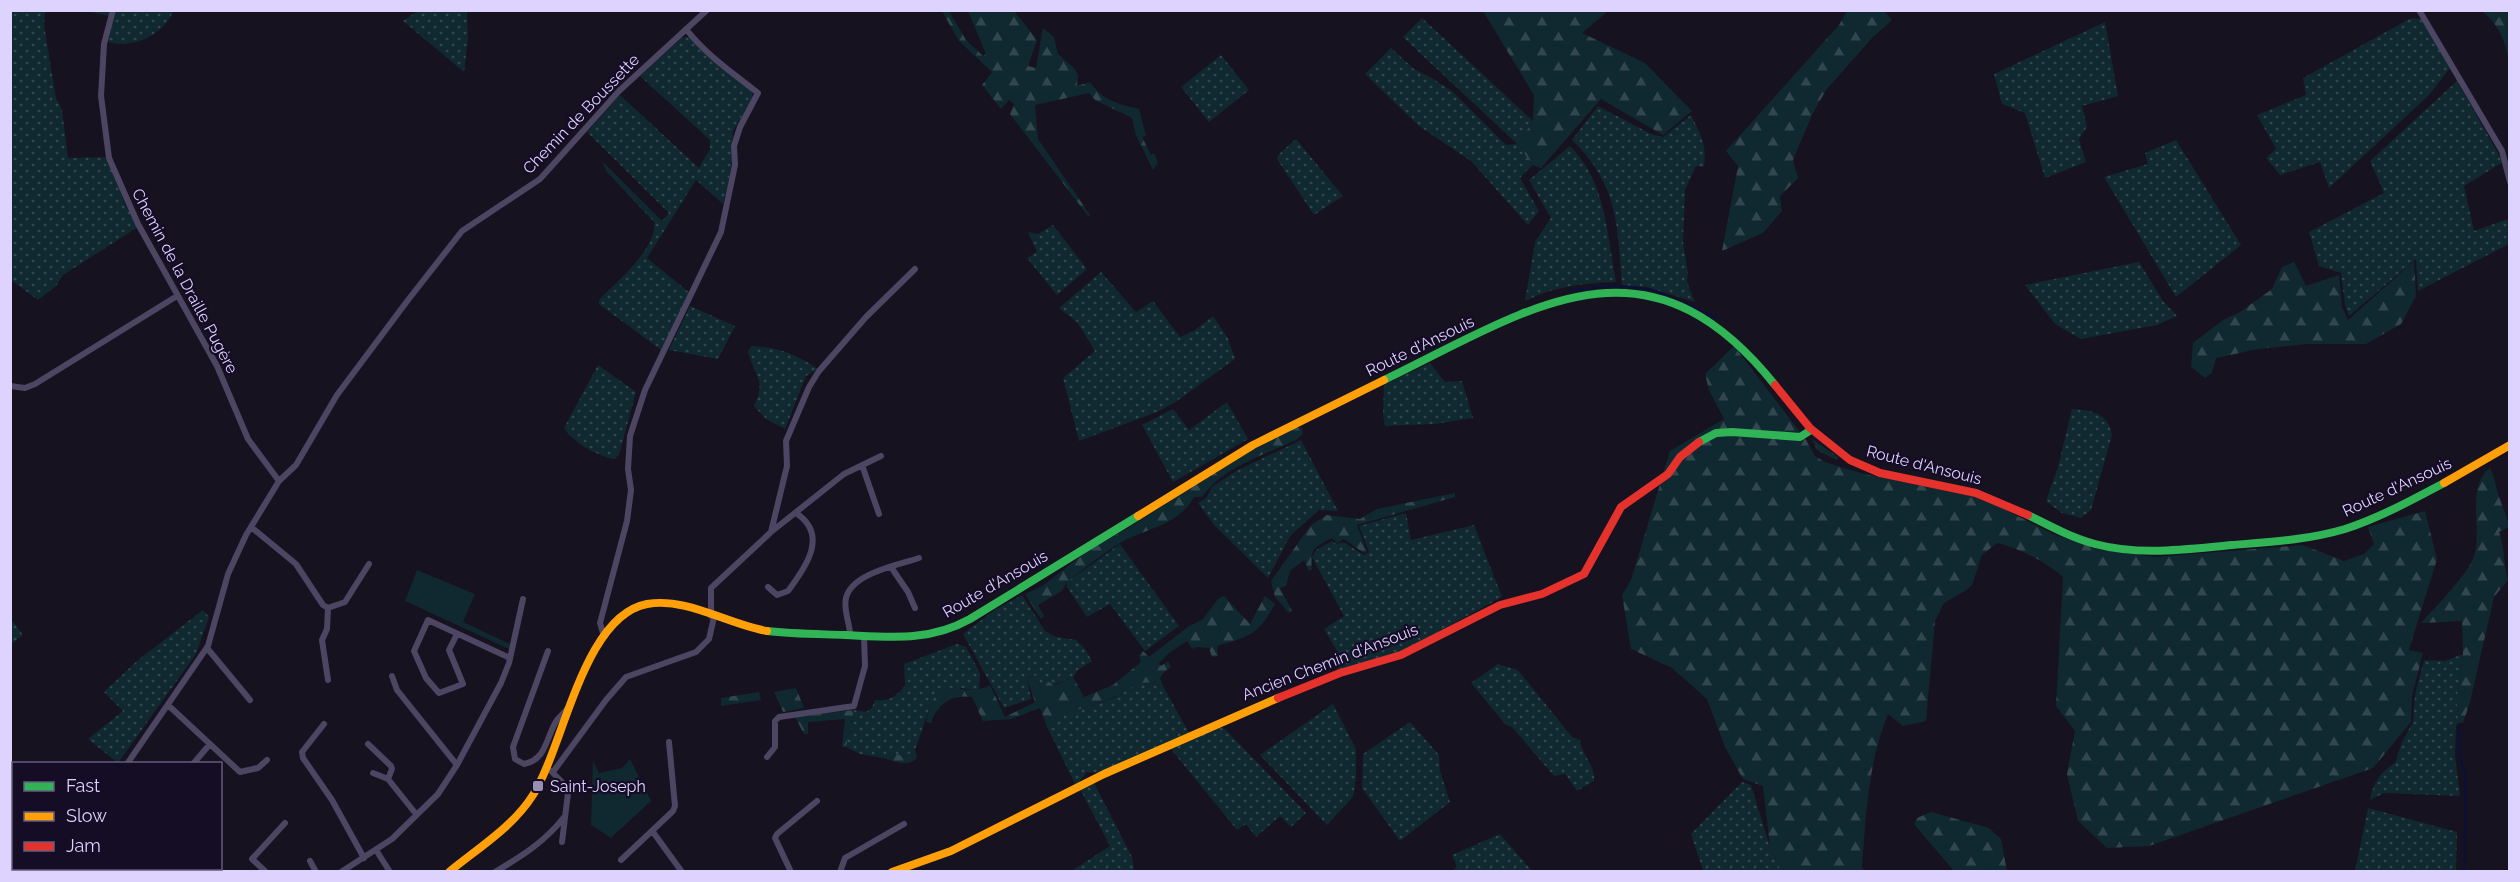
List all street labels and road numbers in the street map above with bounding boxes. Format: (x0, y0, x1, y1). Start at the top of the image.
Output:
street label: Chemin de Boussette (519, 50, 643, 178)
street label: Chemin de la Draille Pugère (128, 185, 242, 377)
street label: Route d'Ansouis (1363, 311, 1477, 380)
street label: Route d'Ansouis (1864, 441, 1984, 489)
street label: Route d'Ansouis (2339, 453, 2455, 521)
street label: Route d'Ansouis (939, 546, 1051, 622)
street label: Ancien Chemin d'Ansouis (1239, 620, 1421, 704)

